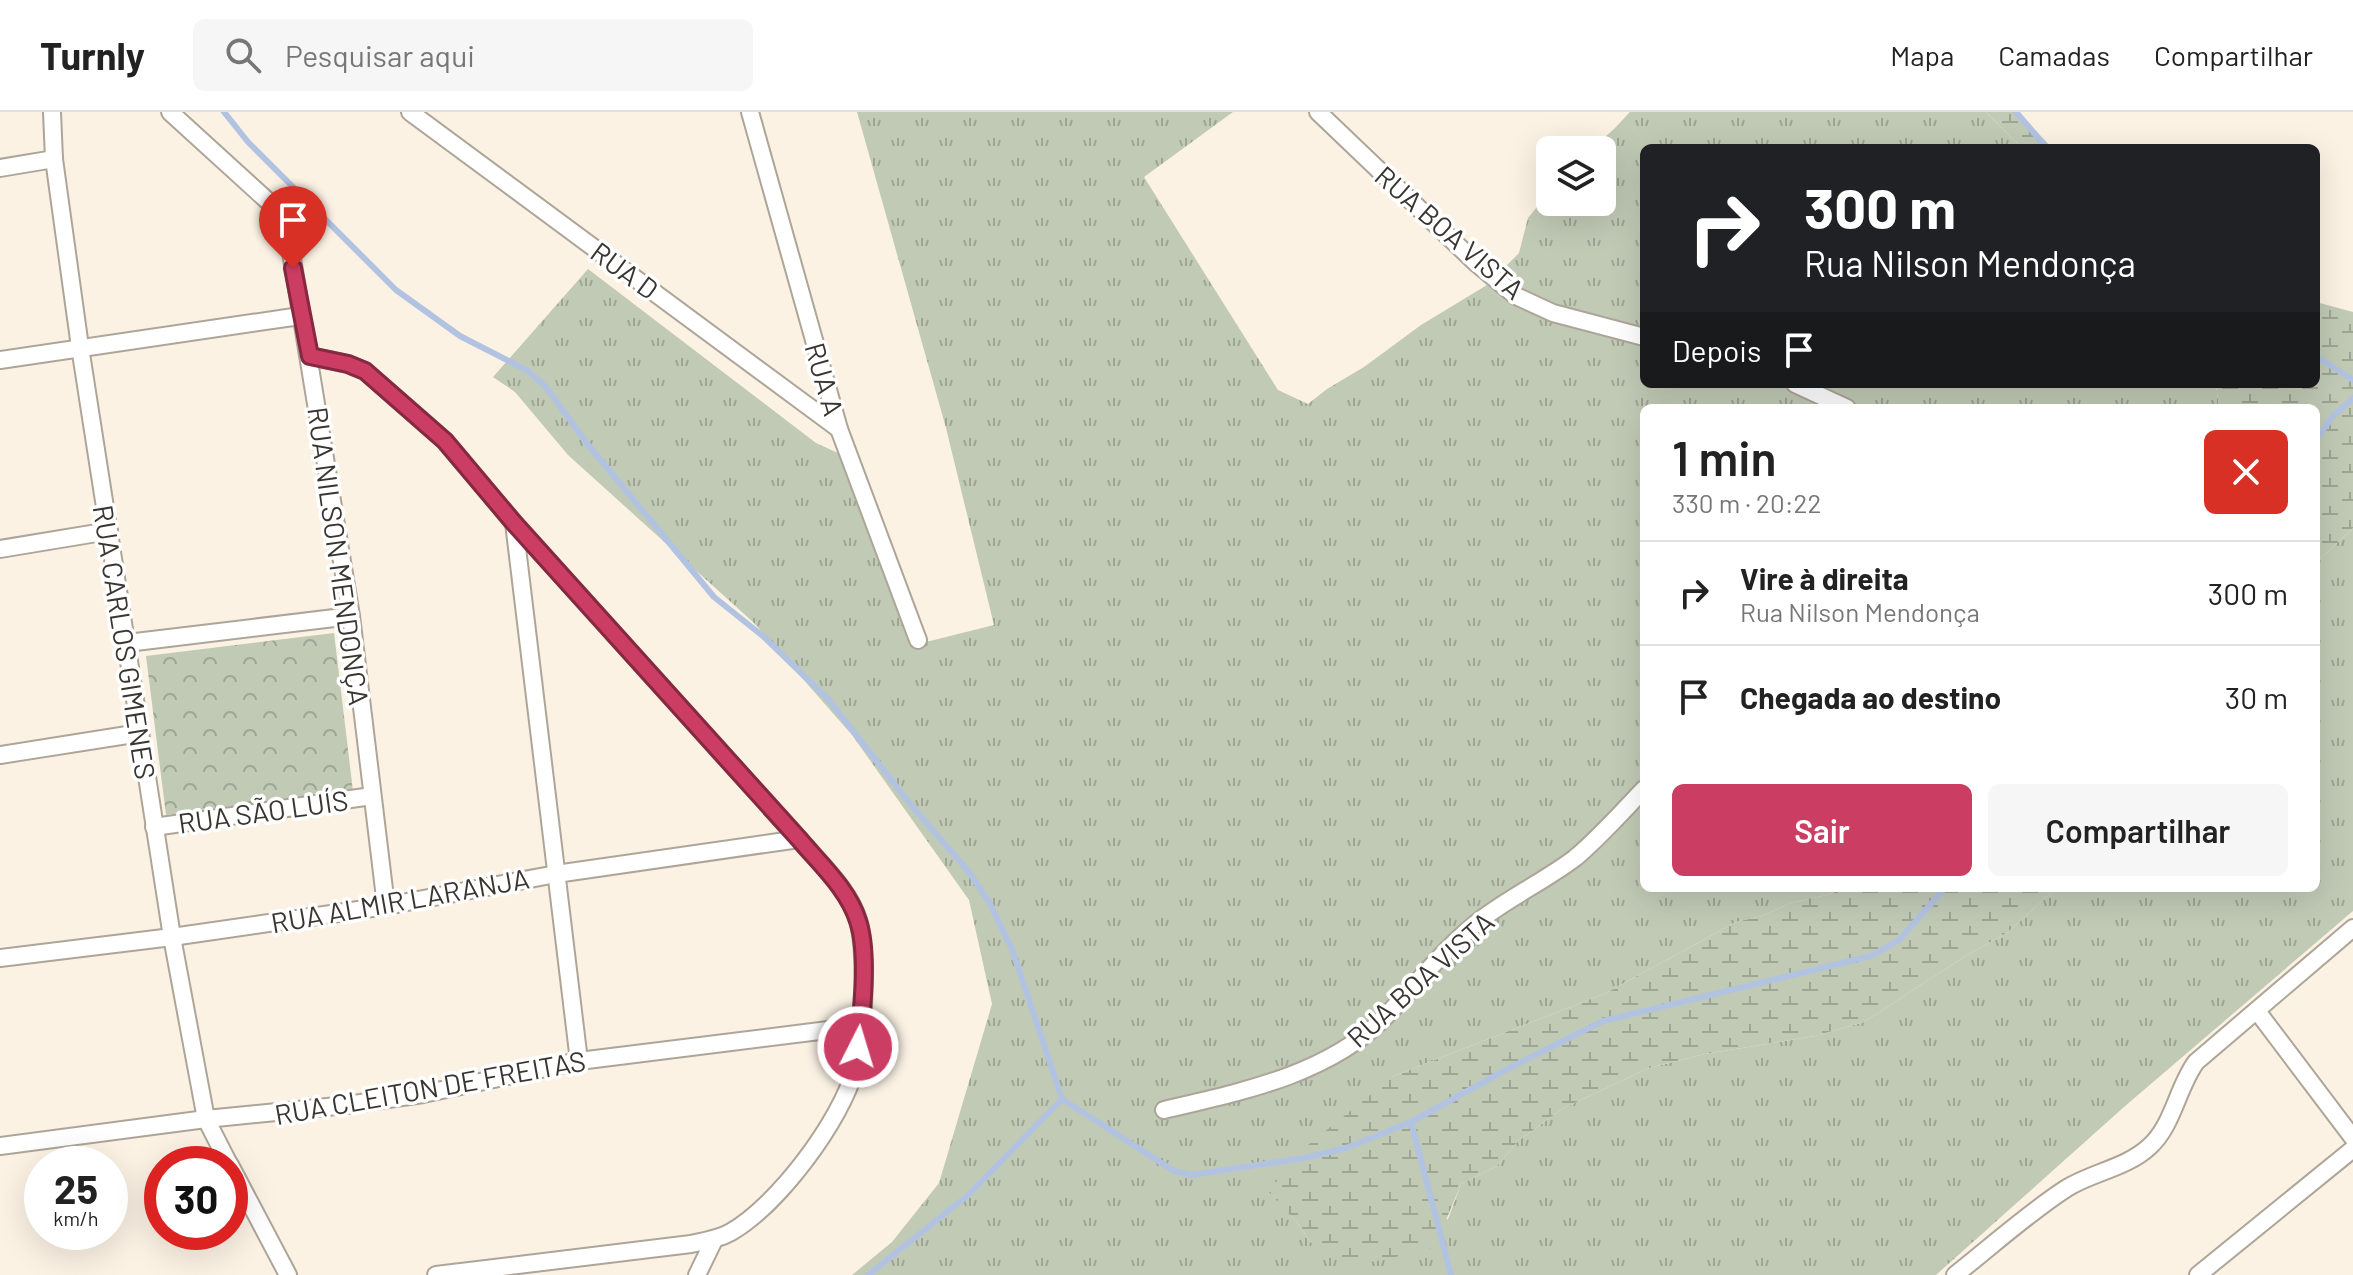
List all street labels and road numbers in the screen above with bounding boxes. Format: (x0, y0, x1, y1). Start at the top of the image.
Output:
street label: RUA BOA VISTA (1369, 158, 1531, 306)
street label: RUA D (585, 234, 665, 306)
street label: RUA A (798, 338, 852, 420)
street label: RUA NILSON MENDONÇA (301, 405, 377, 707)
street label: RUA CARLOS GIMENES (87, 502, 163, 782)
street label: RUA SÃO LUÍS (176, 782, 350, 840)
street label: RUA ALMIR LARANJA (268, 861, 532, 939)
street label: RUA BOA VISTA (1340, 904, 1500, 1054)
street label: RUA CLEITON DE FREITAS (272, 1043, 588, 1131)

